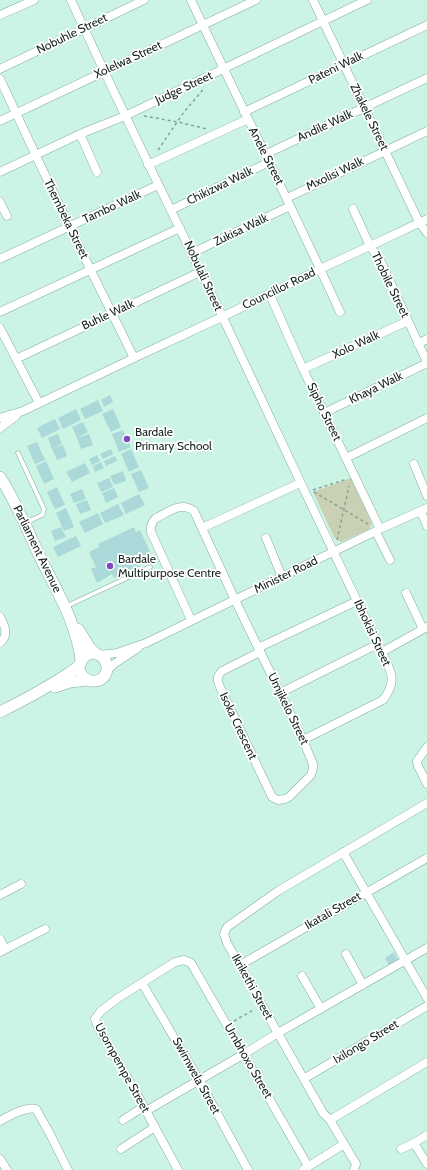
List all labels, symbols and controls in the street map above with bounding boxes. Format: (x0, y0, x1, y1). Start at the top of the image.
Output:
street label: Nobuhle Street (34, 11, 110, 57)
street label: Xolelwa Street (92, 38, 164, 82)
street label: Pateni Walk (306, 49, 366, 87)
street label: Judge Street (153, 68, 215, 108)
street label: Zhakele Street (347, 81, 391, 153)
street label: Andile Walk (295, 107, 355, 145)
street label: Anele Street (245, 125, 287, 187)
street label: Mxolisi Walk (304, 154, 366, 194)
street label: Chikizwa Walk (185, 164, 255, 208)
street label: Thembeka Street (40, 177, 92, 261)
street label: Tambo Walk (81, 187, 143, 227)
street label: Zukisa Walk (211, 211, 271, 249)
street label: Nobulali Street (181, 239, 225, 313)
street label: Thobile Street (368, 250, 412, 320)
street label: Councillor Road (240, 265, 318, 313)
street label: Buhle Walk (79, 297, 137, 333)
street label: Xolo Walk (330, 328, 382, 362)
street label: Khaya Walk (347, 369, 405, 407)
street label: Sipho Street (304, 381, 344, 443)
place label: Bardale Primary School (135, 425, 212, 453)
marker: Bardale Primary School (122, 434, 132, 444)
street label: Parliament Avenue (10, 503, 64, 595)
place label: Bardale Multipurpose Centre (118, 552, 221, 580)
street label: Minister Road (252, 553, 320, 597)
marker: Bardale Multipurpose Centre (105, 561, 115, 571)
street label: Ibhokisi Street (350, 597, 394, 669)
street label: Umjikelo Street (264, 671, 312, 747)
street label: Isoka Crescent (216, 690, 260, 762)
street label: Ikatali Street (302, 889, 364, 933)
street label: Ikrikethi Street (228, 952, 276, 1022)
street label: Ixilongo Street (331, 1017, 401, 1067)
street label: Usompempe Street (91, 1021, 153, 1115)
street label: Umbhoxo Street (221, 1021, 275, 1101)
street label: Swimwela Street (169, 1035, 223, 1117)

